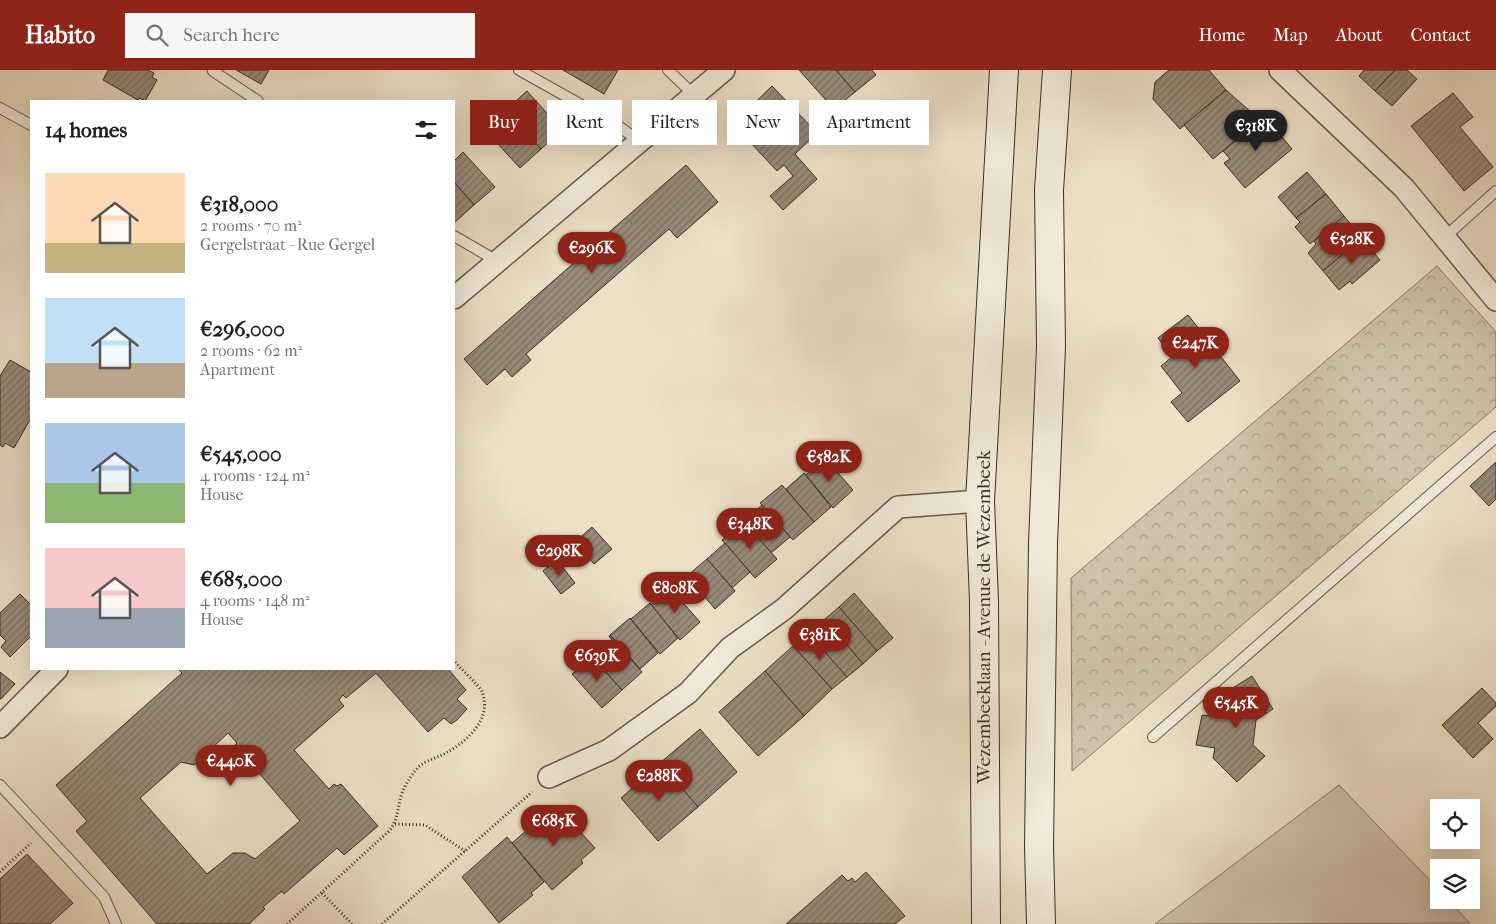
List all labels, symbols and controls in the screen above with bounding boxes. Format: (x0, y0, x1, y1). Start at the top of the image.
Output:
search box (125, 13, 475, 58)
text: Habito (25, 21, 95, 49)
icon: search (143, 21, 171, 49)
text: Search here (183, 24, 280, 46)
text: Home (1198, 25, 1245, 46)
text: Map (1273, 25, 1308, 46)
text: About (1336, 25, 1382, 46)
text: Contact (1410, 25, 1471, 46)
chip: Buy (470, 100, 537, 145)
chip: Rent (547, 100, 622, 145)
chip: Filters (632, 100, 717, 145)
chip: New (727, 100, 799, 145)
chip: Apartment (809, 100, 929, 145)
pin: €318K (1221, 109, 1291, 152)
icon: filters (412, 116, 440, 144)
text: €318K (1235, 116, 1277, 135)
text: 14 homes (45, 118, 127, 142)
text: €318,000 (200, 192, 278, 216)
icon: home (85, 193, 145, 253)
text: 2 rooms · 70 m² (200, 216, 302, 235)
pin: €528K (1317, 222, 1387, 265)
text: €528K (1330, 229, 1374, 248)
pin: €296K (557, 232, 627, 274)
text: Gergelstraat - Rue Gergel (200, 235, 375, 254)
text: €296K (569, 238, 615, 257)
text: €296,000 (200, 317, 285, 341)
icon: home (85, 318, 145, 378)
pin: €247K (1160, 326, 1230, 369)
text: €247K (1172, 333, 1218, 352)
text: 2 rooms · 62 m² (200, 341, 302, 360)
text: Apartment (200, 360, 275, 379)
pin: €582K (794, 440, 864, 483)
text: €545,000 (200, 442, 282, 466)
icon: home (85, 443, 145, 503)
text: €582K (807, 447, 851, 466)
street label: Wezembeeklaan - Avenue de Wezembeek (973, 450, 995, 785)
text: 4 rooms · 124 m² (200, 466, 310, 485)
text: House (200, 485, 243, 504)
pin: €348K (715, 508, 785, 550)
text: €348K (727, 514, 773, 533)
pin: €298K (524, 534, 594, 577)
text: €298K (536, 541, 582, 560)
text: €685,000 (200, 567, 283, 591)
icon: home (85, 568, 145, 628)
pin: €808K (640, 572, 710, 614)
text: €808K (652, 578, 698, 597)
text: 4 rooms · 148 m² (200, 591, 309, 610)
text: House (200, 610, 243, 629)
pin: €381K (785, 618, 855, 661)
text: €381K (799, 625, 841, 644)
pin: €639K (562, 640, 632, 682)
text: €639K (575, 646, 619, 665)
pin: €545K (1201, 686, 1271, 729)
text: €545K (1214, 693, 1258, 712)
pin: €440K (196, 744, 266, 787)
text: €440K (207, 751, 255, 770)
pin: €288K (624, 760, 694, 802)
text: €288K (636, 766, 682, 785)
map controls (1430, 799, 1480, 909)
button: locate (1430, 799, 1480, 849)
pin: €685K (519, 804, 589, 847)
text: €685K (532, 811, 576, 830)
button: layers (1430, 859, 1480, 909)

